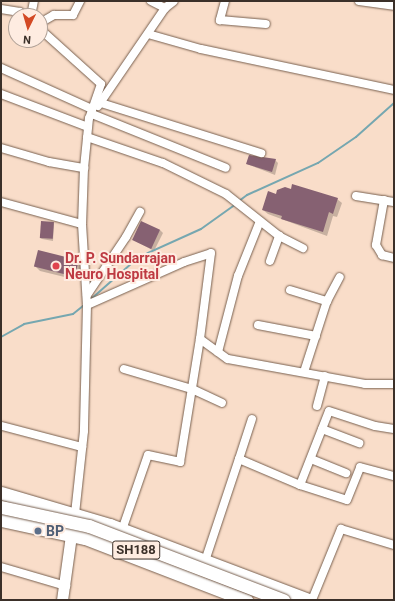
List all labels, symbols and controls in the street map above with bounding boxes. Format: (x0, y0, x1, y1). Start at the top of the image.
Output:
north arrow (8, 8, 48, 48)
text: N (23, 33, 31, 46)
place label: Dr. P. Sundarrajan Neuro Hospital (65, 250, 176, 282)
marker: Dr. P. Sundarrajan Neuro Hospital (50, 260, 62, 272)
place label: BP (46, 523, 64, 539)
marker: BP (33, 526, 43, 536)
road number: SH188 (112, 539, 160, 561)

